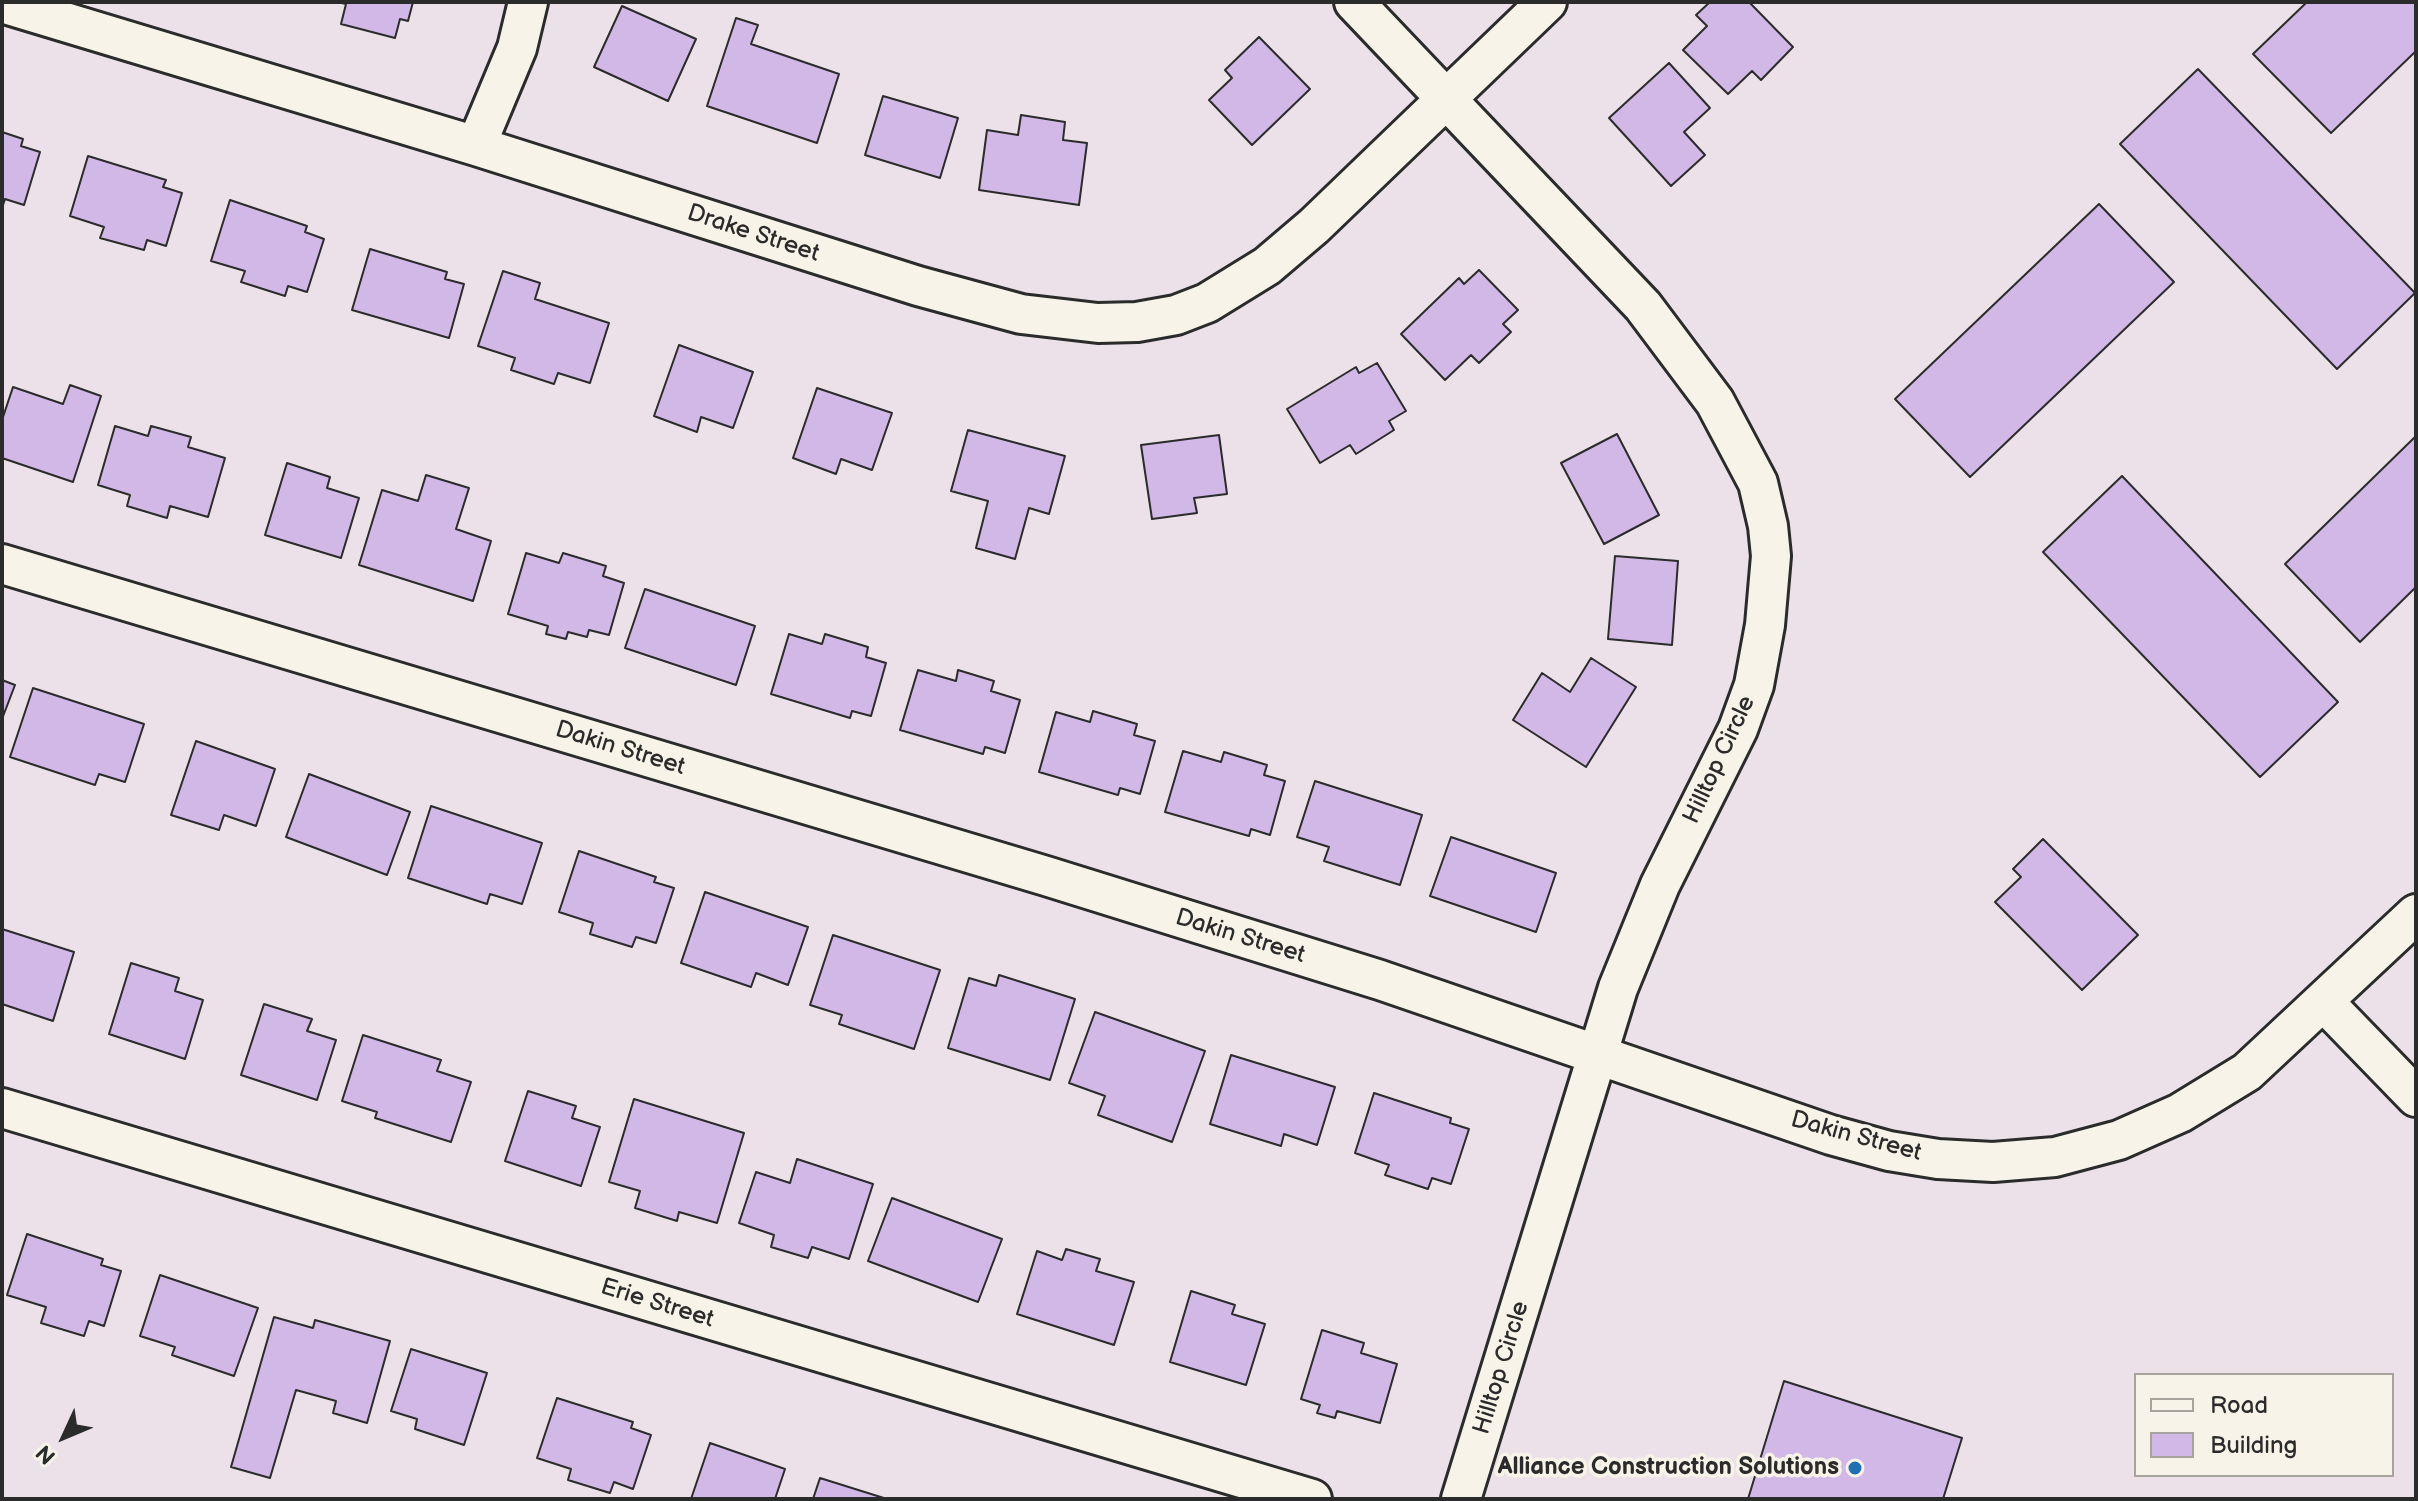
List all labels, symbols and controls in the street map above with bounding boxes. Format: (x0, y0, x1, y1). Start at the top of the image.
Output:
street label: Drake Street (683, 199, 823, 269)
street label: Hilltop Circle (1678, 692, 1762, 828)
street label: Dakin Street (552, 716, 688, 782)
street label: Dakin Street (1172, 904, 1308, 970)
street label: Dakin Street (1788, 1106, 1924, 1168)
street label: Erie Street (597, 1273, 717, 1335)
street label: Hilltop Circle (1468, 1298, 1536, 1438)
legend (2134, 1373, 2394, 1477)
text: Road (2210, 1391, 2268, 1420)
north arrow (24, 1397, 104, 1477)
text: Building (2210, 1431, 2297, 1460)
text: N (31, 1439, 62, 1469)
place label: Alliance Construction Solutions (1498, 1454, 1839, 1482)
marker: Alliance Construction Solutions (1846, 1459, 1864, 1477)

